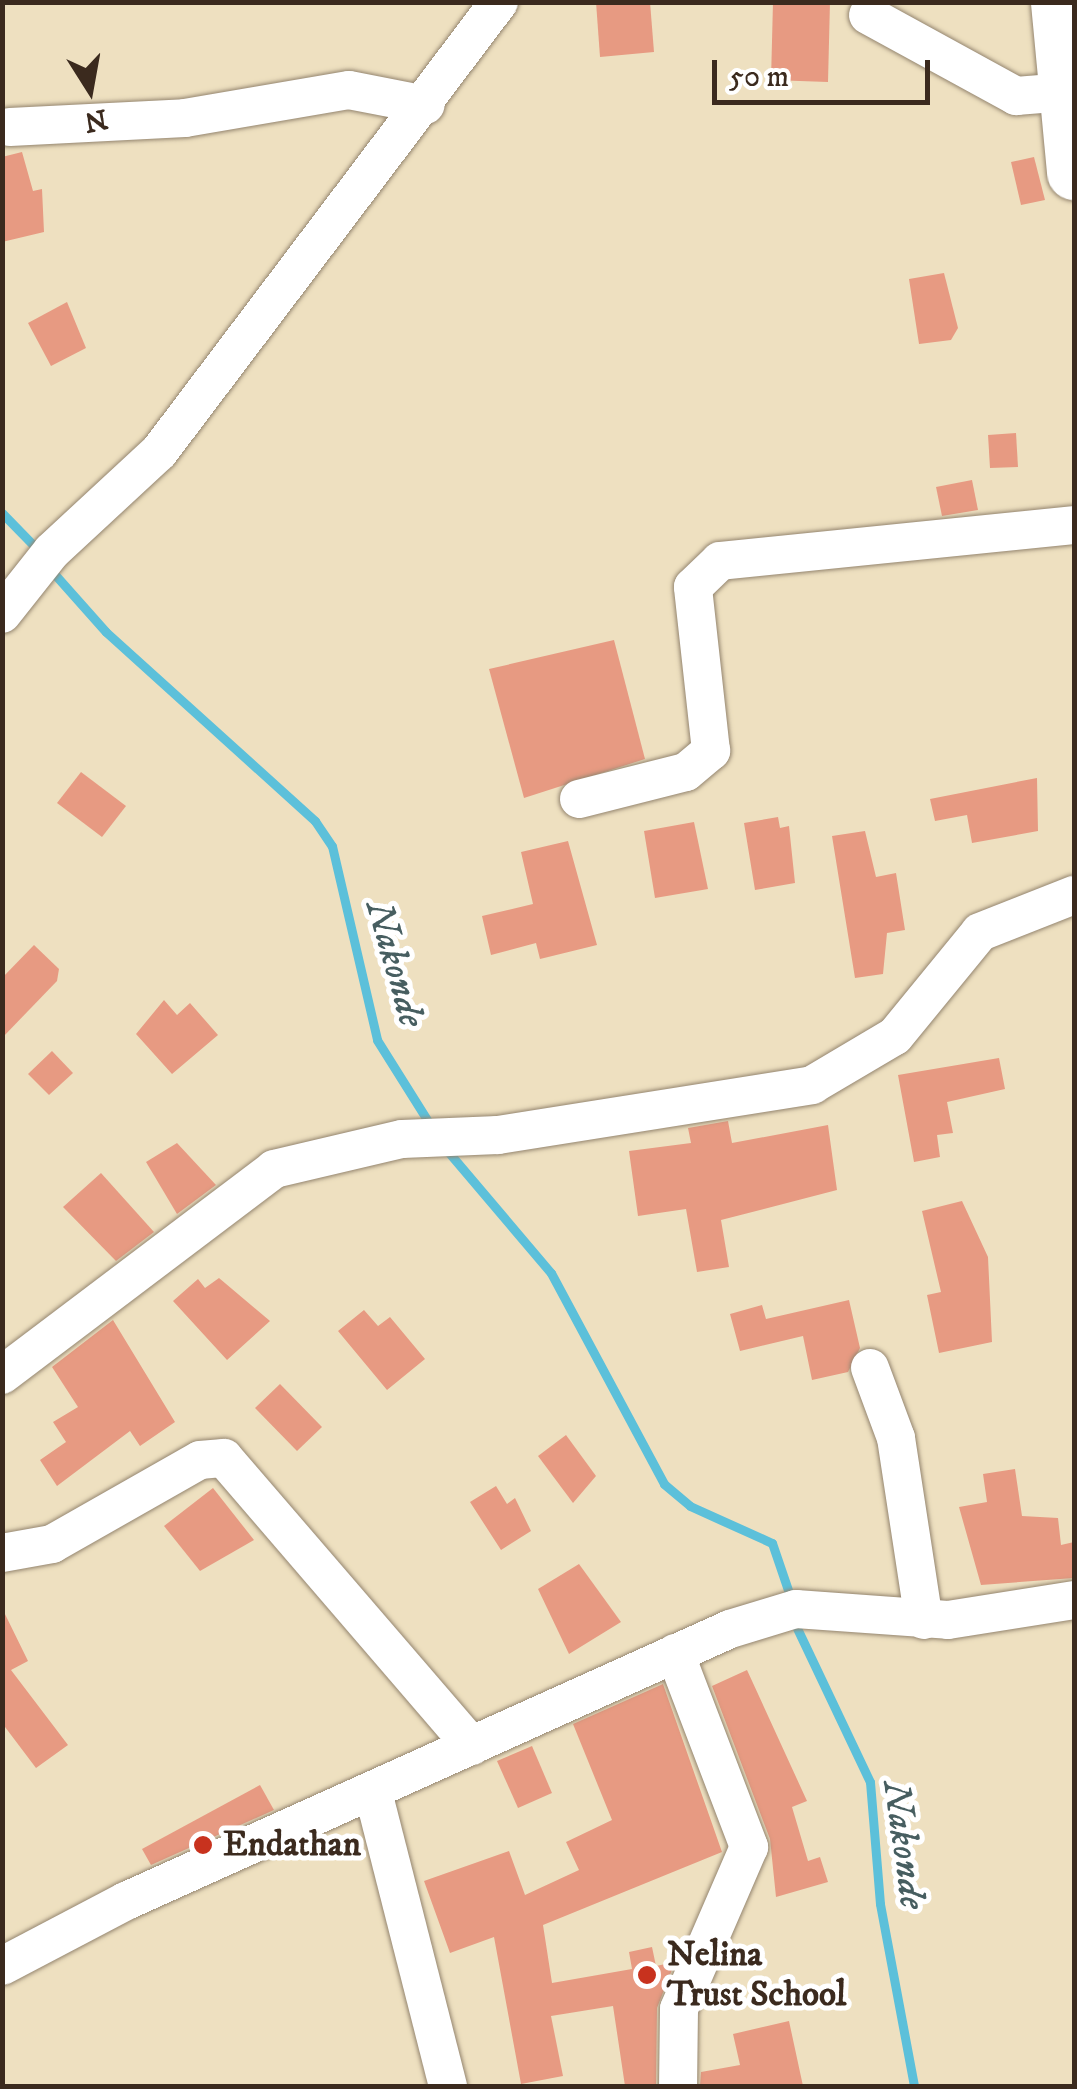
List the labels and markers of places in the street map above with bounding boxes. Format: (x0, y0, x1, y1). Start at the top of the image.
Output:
place label: Endathan (223, 1824, 361, 1866)
marker: Endathan (192, 1834, 214, 1856)
place label: Nelina Trust School (667, 1934, 846, 2016)
marker: Nelina Trust School (636, 1964, 658, 1986)

